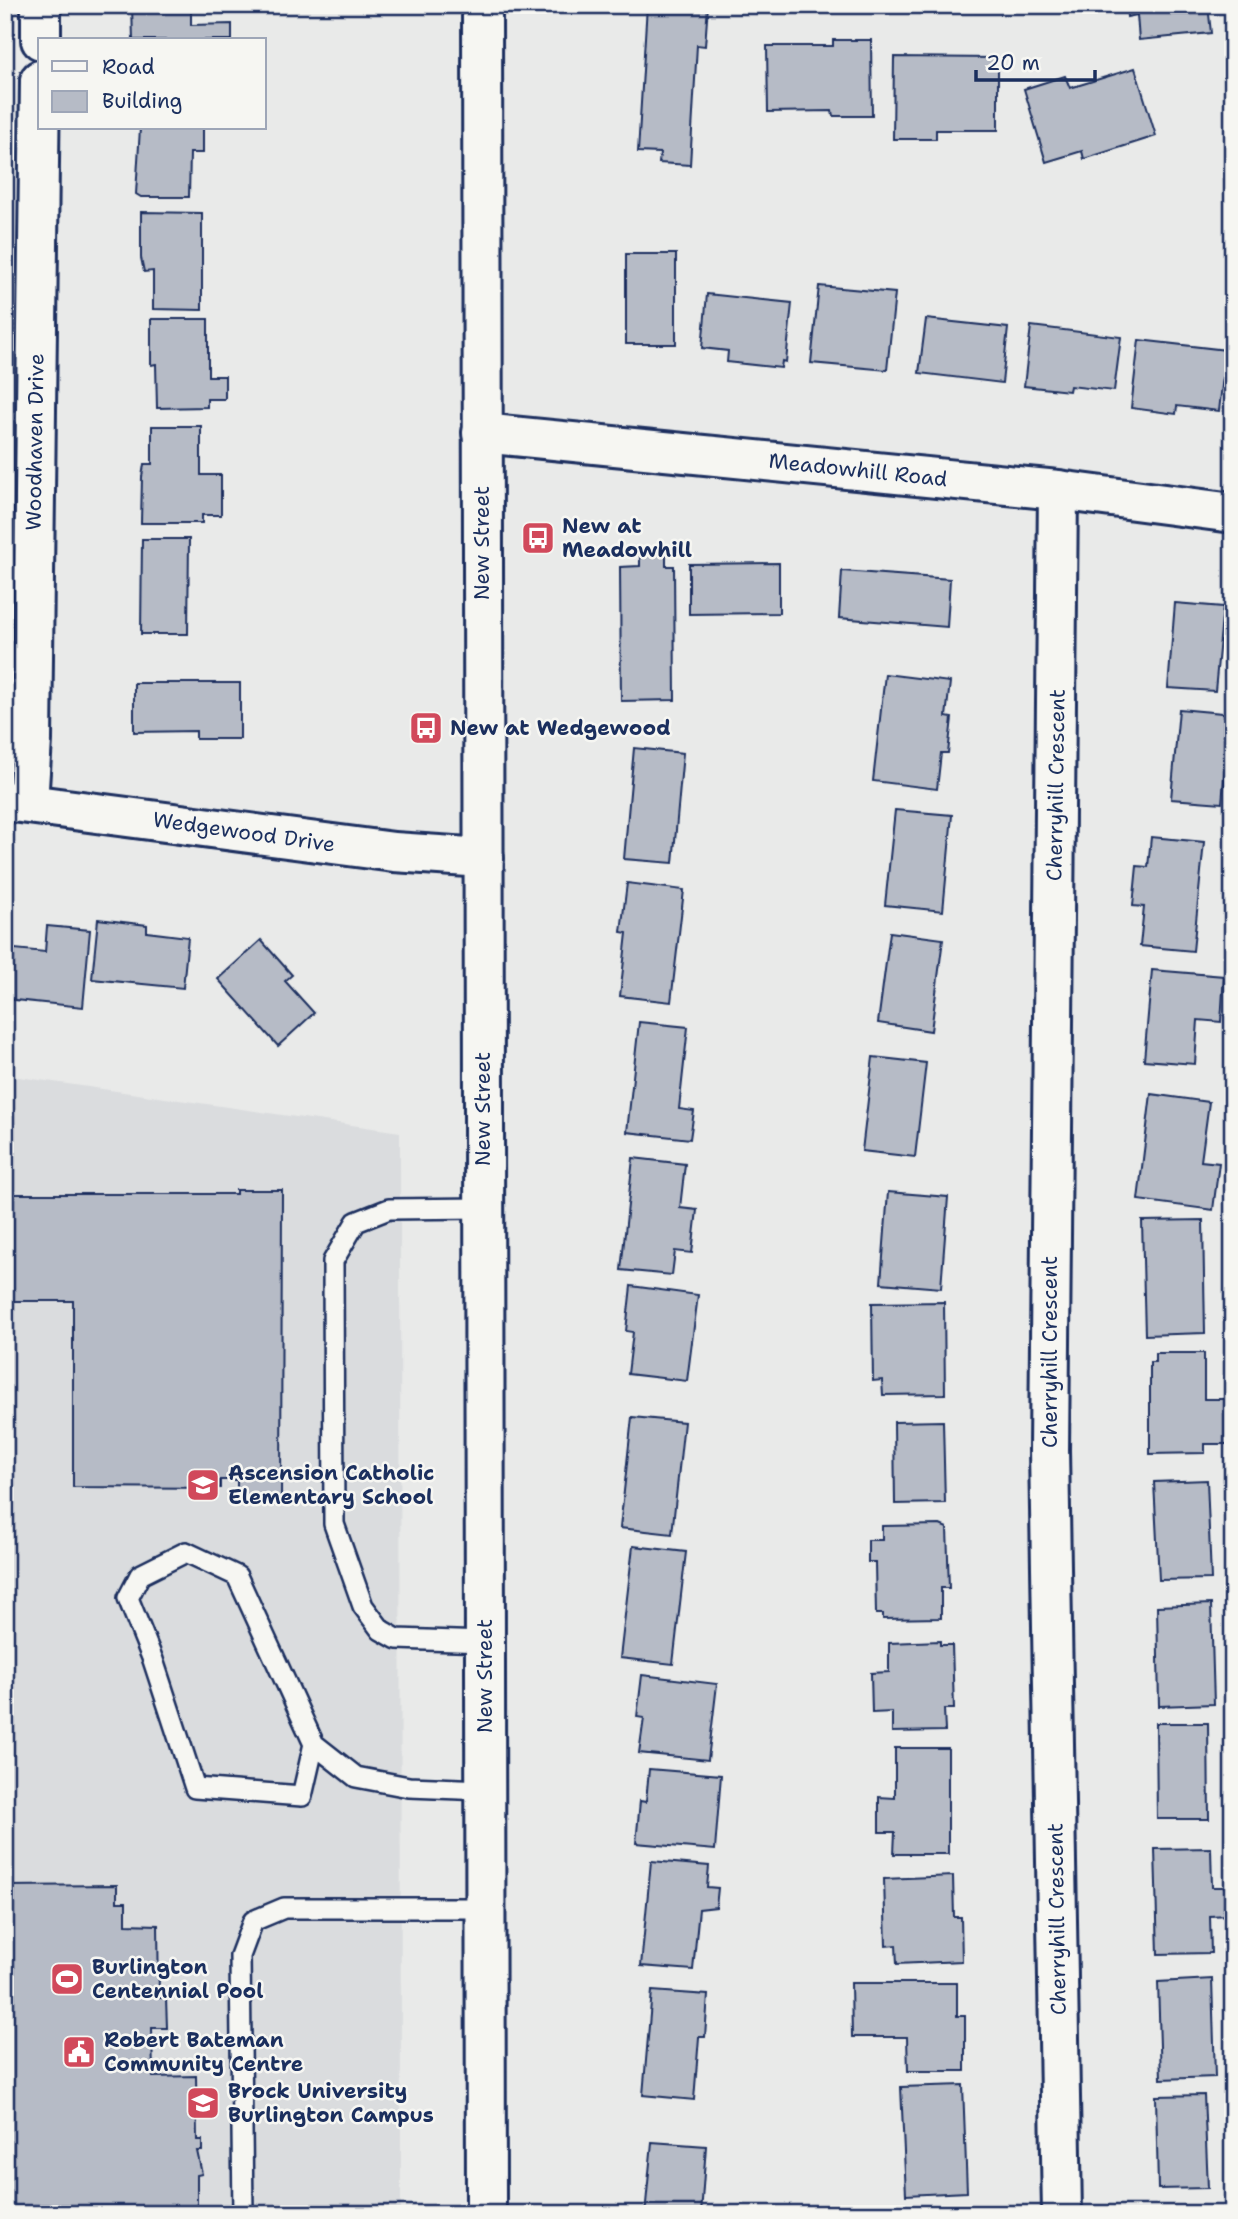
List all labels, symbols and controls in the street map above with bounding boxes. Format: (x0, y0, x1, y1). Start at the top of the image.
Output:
legend (38, 38, 266, 130)
scale bar (976, 38, 1094, 82)
text: 20 m (986, 49, 1040, 77)
text: Road (102, 53, 155, 81)
text: Building (102, 87, 182, 115)
street label: Woodhaven Drive (19, 353, 51, 531)
street label: Meadowhill Road (767, 447, 949, 493)
street label: New Street (468, 486, 496, 600)
place label: New at Meadowhill (562, 512, 692, 564)
bus stop icon: New at Meadowhill (519, 519, 557, 557)
street label: Cherryhill Crescent (1040, 689, 1072, 881)
bus stop icon: New at Wedgewood (407, 709, 445, 747)
place label: New at Wedgewood (450, 714, 671, 742)
street label: Wedgewood Drive (151, 805, 337, 859)
street label: New Street (469, 1052, 497, 1166)
street label: Cherryhill Crescent (1036, 1256, 1064, 1448)
place label: Ascension Catholic Elementary School (228, 1459, 434, 1511)
school or university icon: Ascension Catholic Elementary School (184, 1466, 222, 1504)
street label: New Street (471, 1619, 499, 1733)
street label: Cherryhill Crescent (1041, 1823, 1073, 2015)
place label: Burlington Centennial Pool (92, 1953, 264, 2005)
sports icon: Burlington Centennial Pool (48, 1960, 86, 1998)
place label: Robert Bateman Community Centre (104, 2026, 303, 2078)
public building icon: Robert Bateman Community Centre (60, 2033, 98, 2071)
place label: Brock University Burlington Campus (228, 2077, 434, 2129)
school or university icon: Brock University Burlington Campus (184, 2084, 222, 2122)

